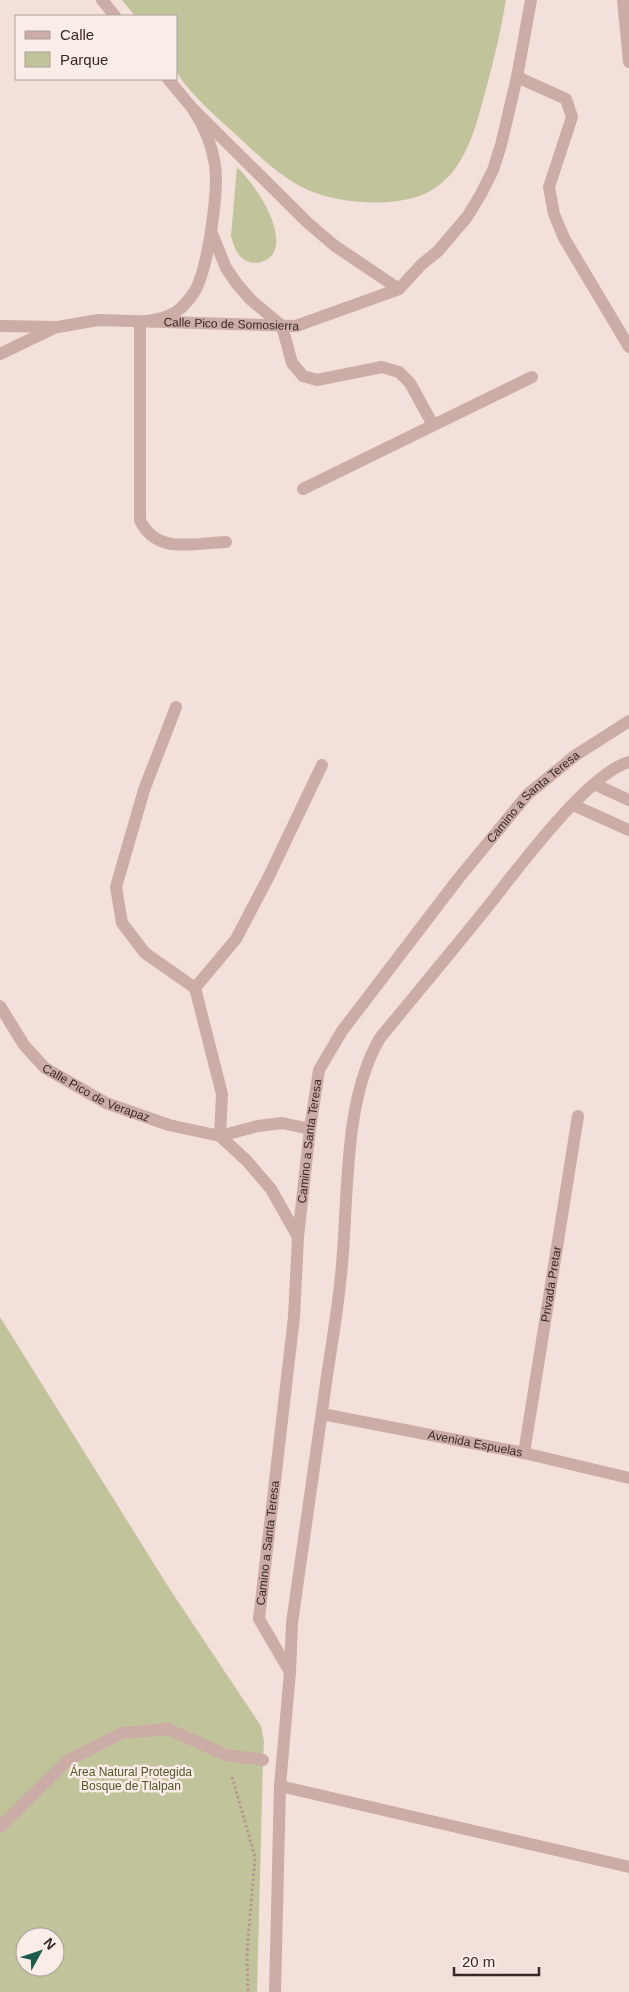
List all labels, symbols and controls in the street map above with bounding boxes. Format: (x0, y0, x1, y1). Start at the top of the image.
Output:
legend (15, 15, 178, 80)
text: Calle (60, 26, 94, 43)
text: Parque (60, 51, 108, 68)
street label: Calle Pico de Somosierra (163, 315, 300, 333)
street label: Camino a Santa Teresa (484, 748, 583, 846)
street label: Calle Pico de Verapaz (40, 1061, 152, 1125)
street label: Camino a Santa Teresa (295, 1078, 325, 1204)
street label: Privada Pretar (538, 1245, 564, 1323)
street label: Avenida Espuelas (427, 1428, 524, 1460)
street label: Camino a Santa Teresa (254, 1480, 282, 1606)
park label: Área Natural Protegida Bosque de Tlalpan (70, 1764, 192, 1793)
north arrow (15, 1927, 65, 1977)
text: N (41, 1935, 59, 1953)
scale bar (454, 1944, 539, 1976)
text: 20 m (462, 1953, 495, 1970)

